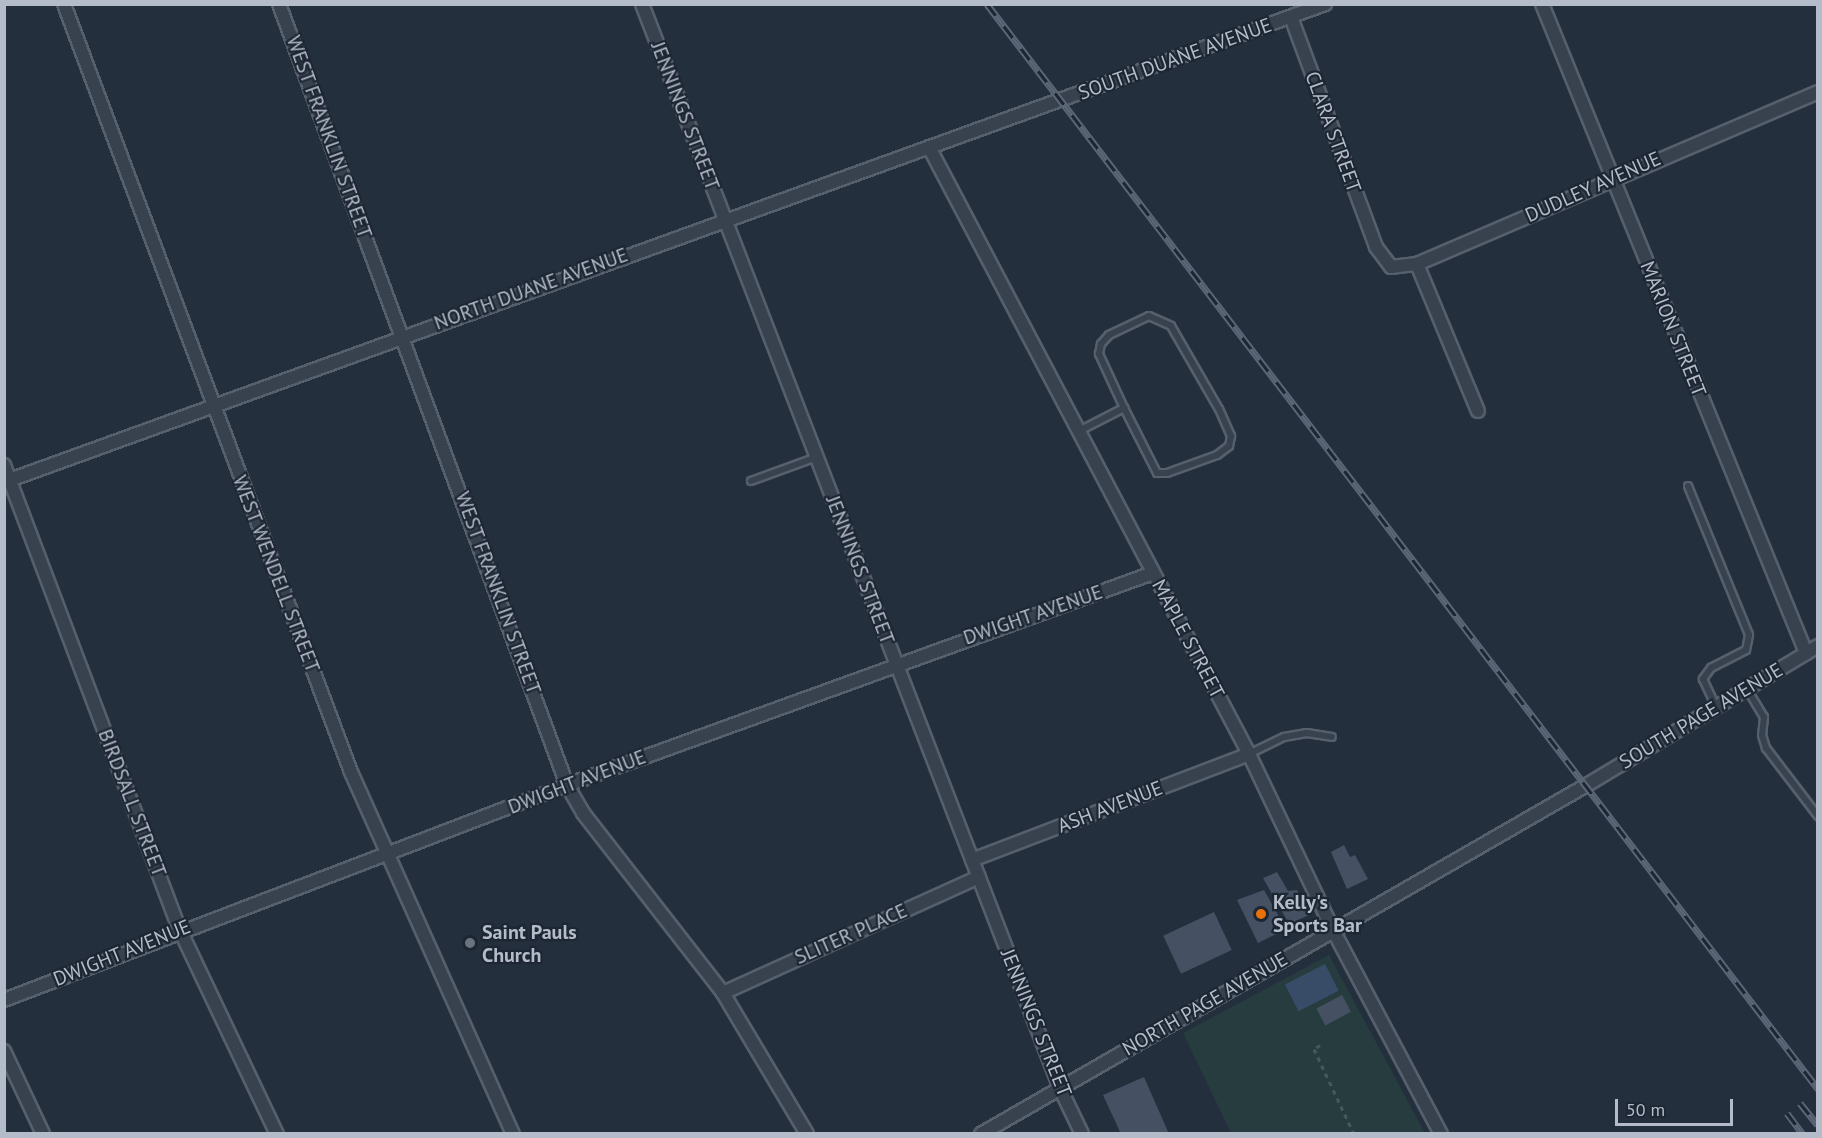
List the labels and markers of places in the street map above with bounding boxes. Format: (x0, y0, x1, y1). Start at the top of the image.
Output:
place label: Kelly's Sports Bar (1273, 891, 1362, 938)
marker: Kelly's Sports Bar (1254, 907, 1268, 921)
place label: Saint Pauls Church (482, 920, 577, 967)
marker: Saint Pauls Church (463, 936, 477, 950)

